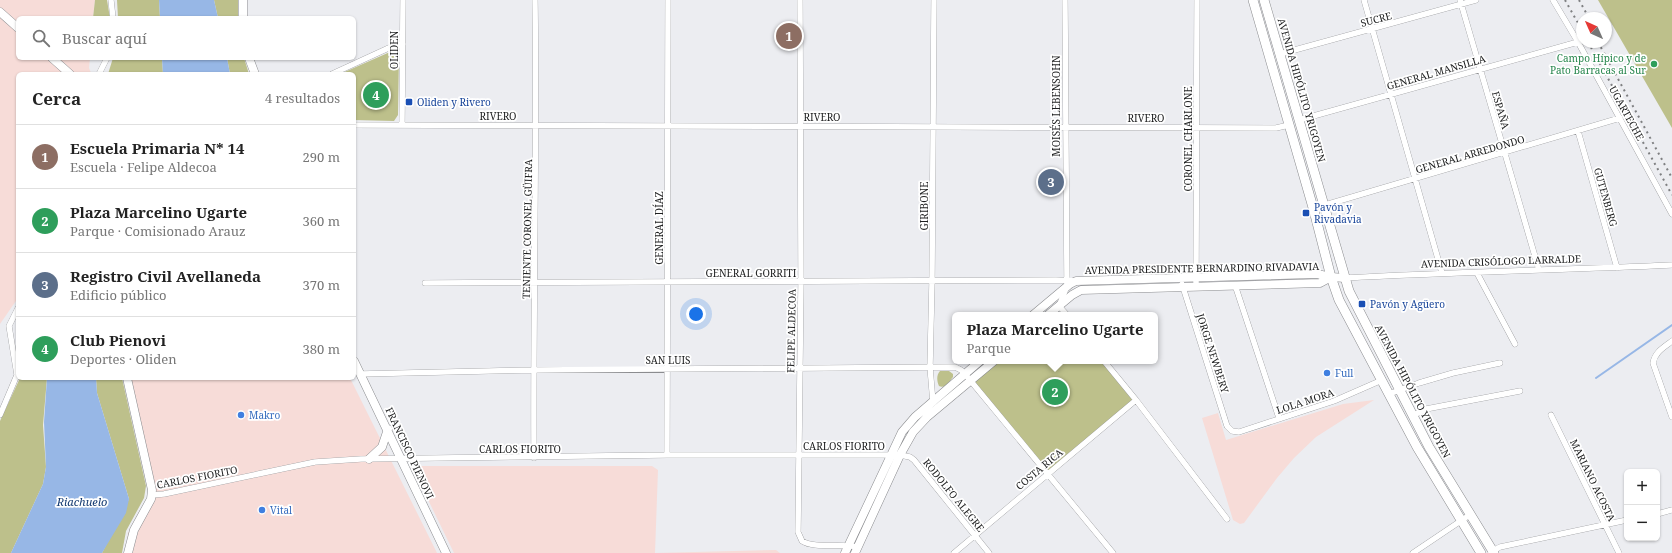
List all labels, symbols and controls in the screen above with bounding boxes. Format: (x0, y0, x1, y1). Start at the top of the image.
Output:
street label: SUCRE (1359, 8, 1393, 30)
north arrow (1576, 12, 1612, 48)
search box (16, 16, 356, 60)
street label: AVENIDA HIPÓLITO YRIGOYEN (1275, 16, 1329, 164)
pin: 1 (776, 21, 802, 51)
icon: search (30, 27, 52, 49)
text: Buscar aquí (62, 28, 147, 48)
street label: OLIDEN (387, 30, 401, 69)
street label: GENERAL MANSILLA (1385, 51, 1488, 93)
place label: Campo Hípico y de Pato Barracas al Sur (1550, 51, 1646, 77)
street label: MOISÉS LEBENSOHN (1049, 55, 1063, 157)
marker: Campo Hípico y de Pato Barracas al Sur (1649, 59, 1659, 69)
pin: 4 (363, 80, 389, 110)
street label: UGARTECHE (1606, 83, 1648, 143)
street label: CORONEL CHARLONE (1181, 86, 1195, 192)
text: Cerca (32, 87, 81, 110)
text: 4 resultados (265, 89, 340, 107)
street label: ESPAÑA (1489, 89, 1513, 132)
place label: Oliden y Rivero (417, 95, 491, 109)
marker: Oliden y Rivero (404, 97, 414, 107)
street label: RIVERO (480, 109, 517, 123)
street label: RIVERO (804, 110, 841, 124)
street label: RIVERO (1128, 111, 1165, 125)
street label: GENERAL ARREDONDO (1414, 132, 1526, 176)
text: Escuela Primaria N* 14 (70, 138, 244, 158)
text: 1 (41, 148, 49, 166)
text: 290 m (303, 148, 340, 166)
text: Escuela · Felipe Aldecoa (70, 158, 217, 176)
street label: TENIENTE CORONEL GÜIFRA (519, 158, 535, 299)
street label: GUTENBERG (1591, 166, 1621, 228)
pin: 3 (1038, 167, 1064, 197)
street label: GIRIBONE (917, 182, 931, 230)
street label: GENERAL DÍAZ (652, 191, 666, 265)
place label: Pavón y Rivadavia (1314, 200, 1362, 226)
text: Plaza Marcelino Ugarte (70, 202, 247, 222)
marker: Pavón y Rivadavia (1301, 208, 1311, 218)
text: 2 (41, 212, 49, 230)
text: 360 m (303, 212, 340, 230)
text: Parque · Comisionado Arauz (70, 222, 246, 240)
street label: AVENIDA CRISÓLOGO LARRALDE (1421, 251, 1581, 271)
street label: AVENIDA PRESIDENTE BERNARDINO RIVADAVIA (1085, 259, 1320, 277)
text: Registro Civil Avellaneda (70, 266, 261, 286)
street label: GENERAL GORRITI (706, 266, 797, 280)
text: 3 (41, 276, 49, 294)
text: 370 m (303, 276, 340, 294)
text: Edificio público (70, 286, 167, 304)
street label: FELIPE ALDECOA (783, 288, 799, 373)
place label: Pavón y Agüero (1370, 297, 1445, 311)
marker: Pavón y Agüero (1357, 299, 1367, 309)
your location (686, 304, 706, 324)
street label: JORGE NEWBERY (1193, 311, 1233, 395)
popup (952, 312, 1158, 364)
text: Plaza Marcelino Ugarte (966, 319, 1144, 339)
street label: AVENIDA HIPÓLITO YRIGOYEN (1372, 322, 1454, 460)
text: Club Pienovi (70, 330, 166, 350)
text: Parque (966, 339, 1011, 357)
text: 4 (41, 340, 49, 358)
text: 380 m (303, 340, 340, 358)
text: Deportes · Oliden (70, 350, 177, 368)
street label: SAN LUIS (645, 353, 691, 367)
place label: Full (1335, 366, 1353, 380)
marker: Full (1322, 368, 1332, 378)
pin: 2 (1042, 377, 1068, 407)
street label: LOLA MORA (1274, 385, 1337, 417)
street label: FRANCISCO PIENOVI (383, 405, 438, 501)
place label: Makro (249, 408, 281, 422)
marker: Makro (236, 410, 246, 420)
street label: MARIANO ACOSTA (1567, 437, 1619, 524)
street label: CARLOS FIORITO (803, 439, 885, 453)
street label: CARLOS FIORITO (479, 442, 561, 456)
street label: COSTA RICA (1013, 445, 1066, 493)
street label: RODOLFO ALEGRE (920, 456, 988, 534)
street label: CARLOS FIORITO (155, 462, 239, 492)
map controls (1624, 469, 1660, 541)
button: + (1624, 469, 1660, 505)
water label: Riachuelo (56, 494, 107, 509)
place label: Vital (270, 503, 292, 517)
marker: Vital (257, 505, 267, 515)
button: − (1624, 505, 1660, 541)

